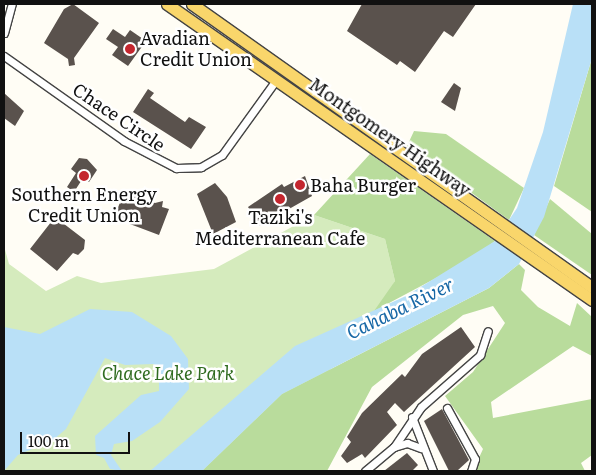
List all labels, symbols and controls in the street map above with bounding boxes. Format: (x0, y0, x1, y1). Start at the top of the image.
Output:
place label: Avadian Credit Union (140, 28, 252, 70)
marker: Avadian Credit Union (124, 43, 136, 55)
street label: Montgomery Highway (305, 73, 475, 201)
street label: Chace Circle (69, 78, 169, 156)
marker: Southern Energy Credit Union (78, 170, 90, 182)
place label: Baha Burger (310, 174, 416, 196)
marker: Baha Burger (294, 179, 306, 191)
place label: Southern Energy Credit Union (11, 184, 157, 226)
marker: Taziki's Mediterranean Cafe (274, 193, 286, 205)
place label: Taziki's Mediterranean Cafe (195, 207, 365, 250)
water label: Cahaba River (343, 272, 457, 344)
park label: Chace Lake Park (102, 362, 234, 384)
scale bar (22, 422, 132, 454)
text: 100 m (28, 429, 69, 452)

